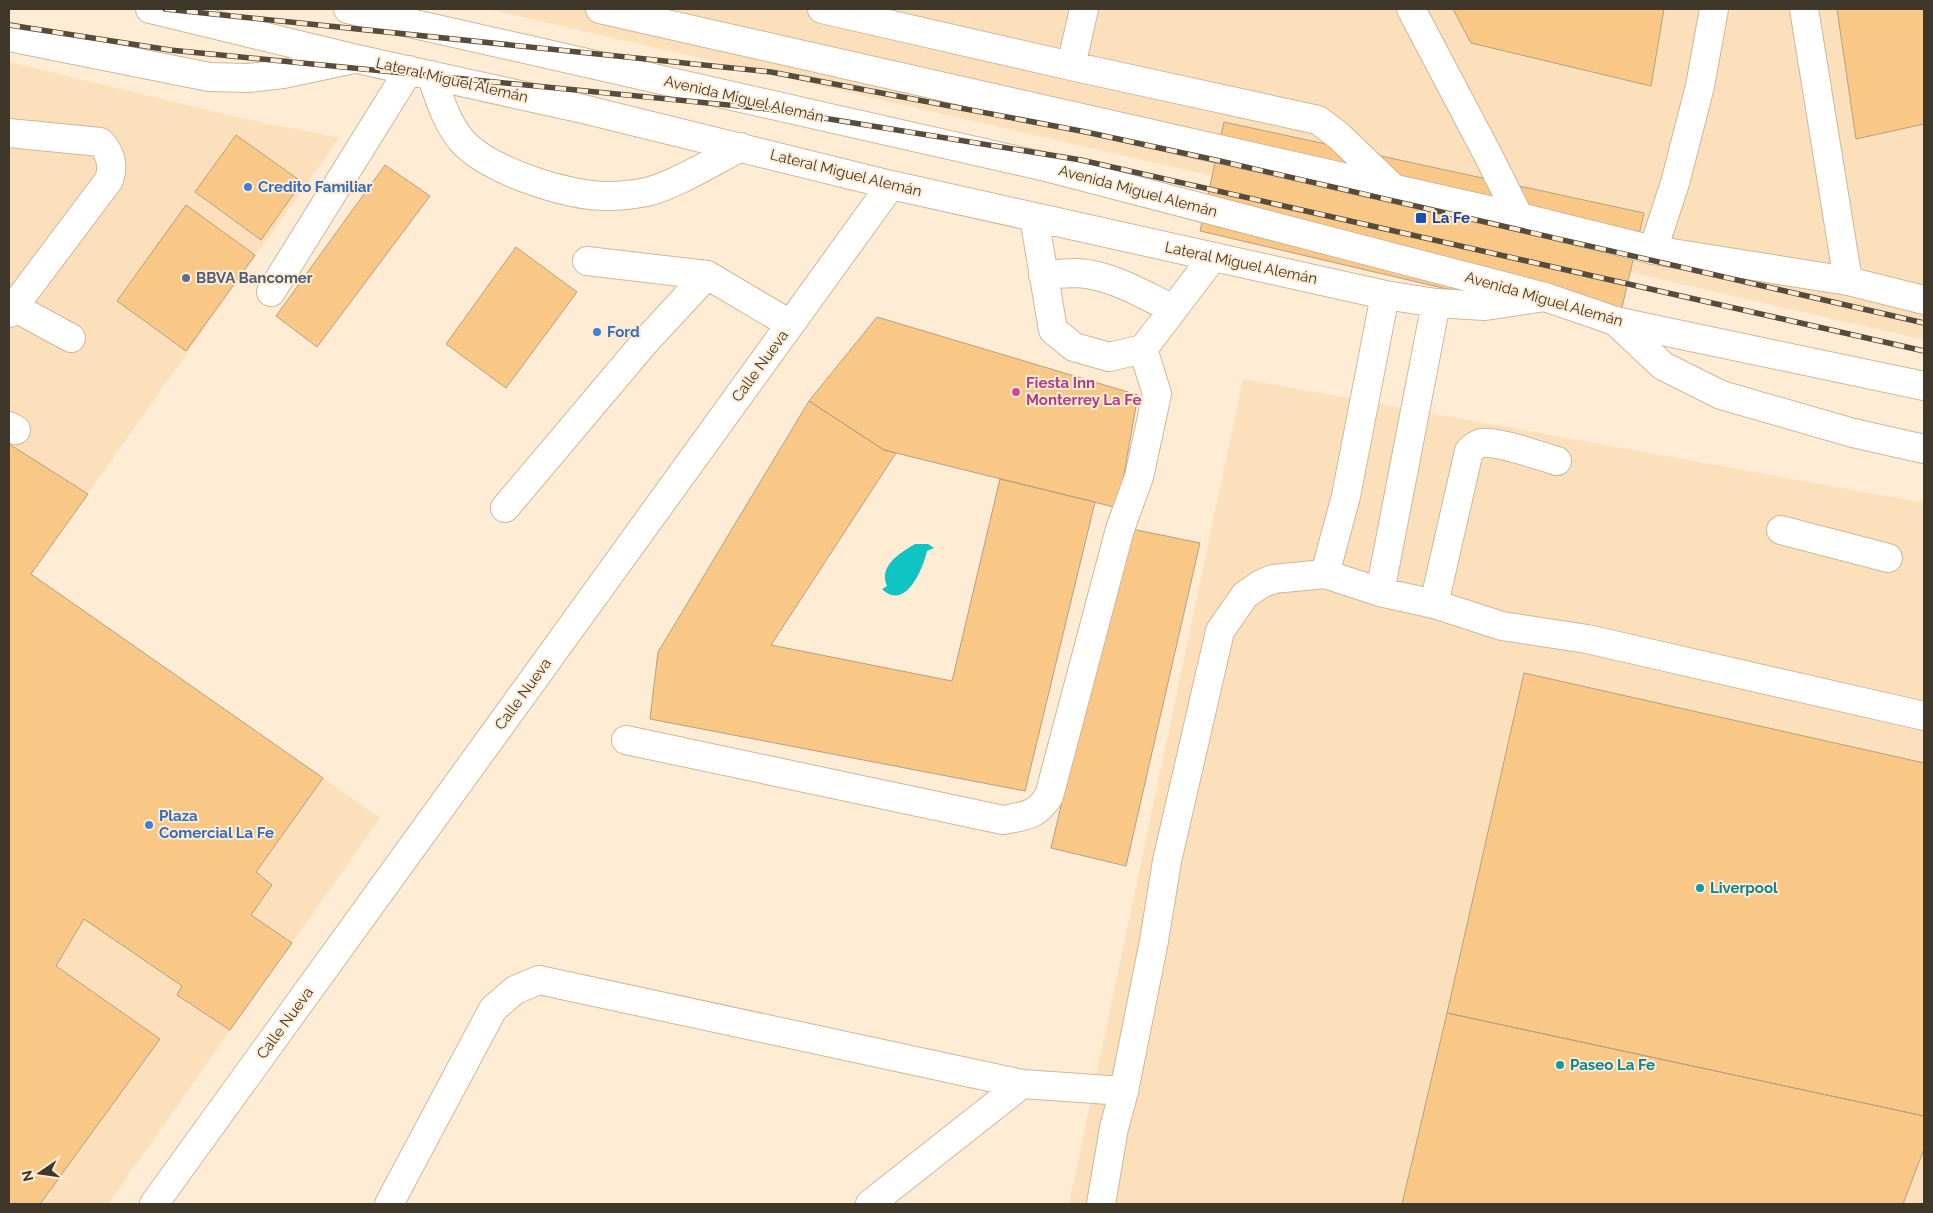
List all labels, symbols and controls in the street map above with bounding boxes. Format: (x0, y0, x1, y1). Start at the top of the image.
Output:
street label: Lateral Miguel Alemán (374, 54, 530, 106)
street label: Avenida Miguel Alemán (662, 72, 826, 126)
street label: Lateral Miguel Alemán (768, 145, 924, 201)
street label: Avenida Miguel Alemán (1057, 161, 1219, 221)
place label: Credito Familiar (258, 178, 372, 196)
marker: Credito Familiar (242, 181, 254, 193)
place label: La Fe (1432, 209, 1470, 227)
marker: La Fe (1414, 211, 1428, 225)
street label: Lateral Miguel Alemán (1163, 238, 1319, 288)
street label: Avenida Miguel Alemán (1463, 268, 1625, 330)
place label: BBVA Bancomer (196, 269, 313, 287)
marker: BBVA Bancomer (180, 272, 192, 284)
place label: Ford (607, 323, 640, 341)
marker: Ford (591, 326, 603, 338)
street label: Calle Nueva (728, 327, 792, 405)
place label: Fiesta Inn Monterrey La Fe (1026, 374, 1141, 409)
marker: Fiesta Inn Monterrey La Fe (1010, 386, 1022, 398)
street label: Calle Nueva (491, 655, 555, 733)
place label: Plaza Comercial La Fe (159, 807, 274, 842)
marker: Plaza Comercial La Fe (143, 819, 155, 831)
place label: Liverpool (1710, 879, 1778, 897)
marker: Liverpool (1694, 882, 1706, 894)
street label: Calle Nueva (253, 984, 317, 1062)
place label: Paseo La Fe (1570, 1056, 1655, 1074)
marker: Paseo La Fe (1554, 1059, 1566, 1071)
north arrow (15, 1148, 65, 1198)
text: N (18, 1169, 36, 1183)

